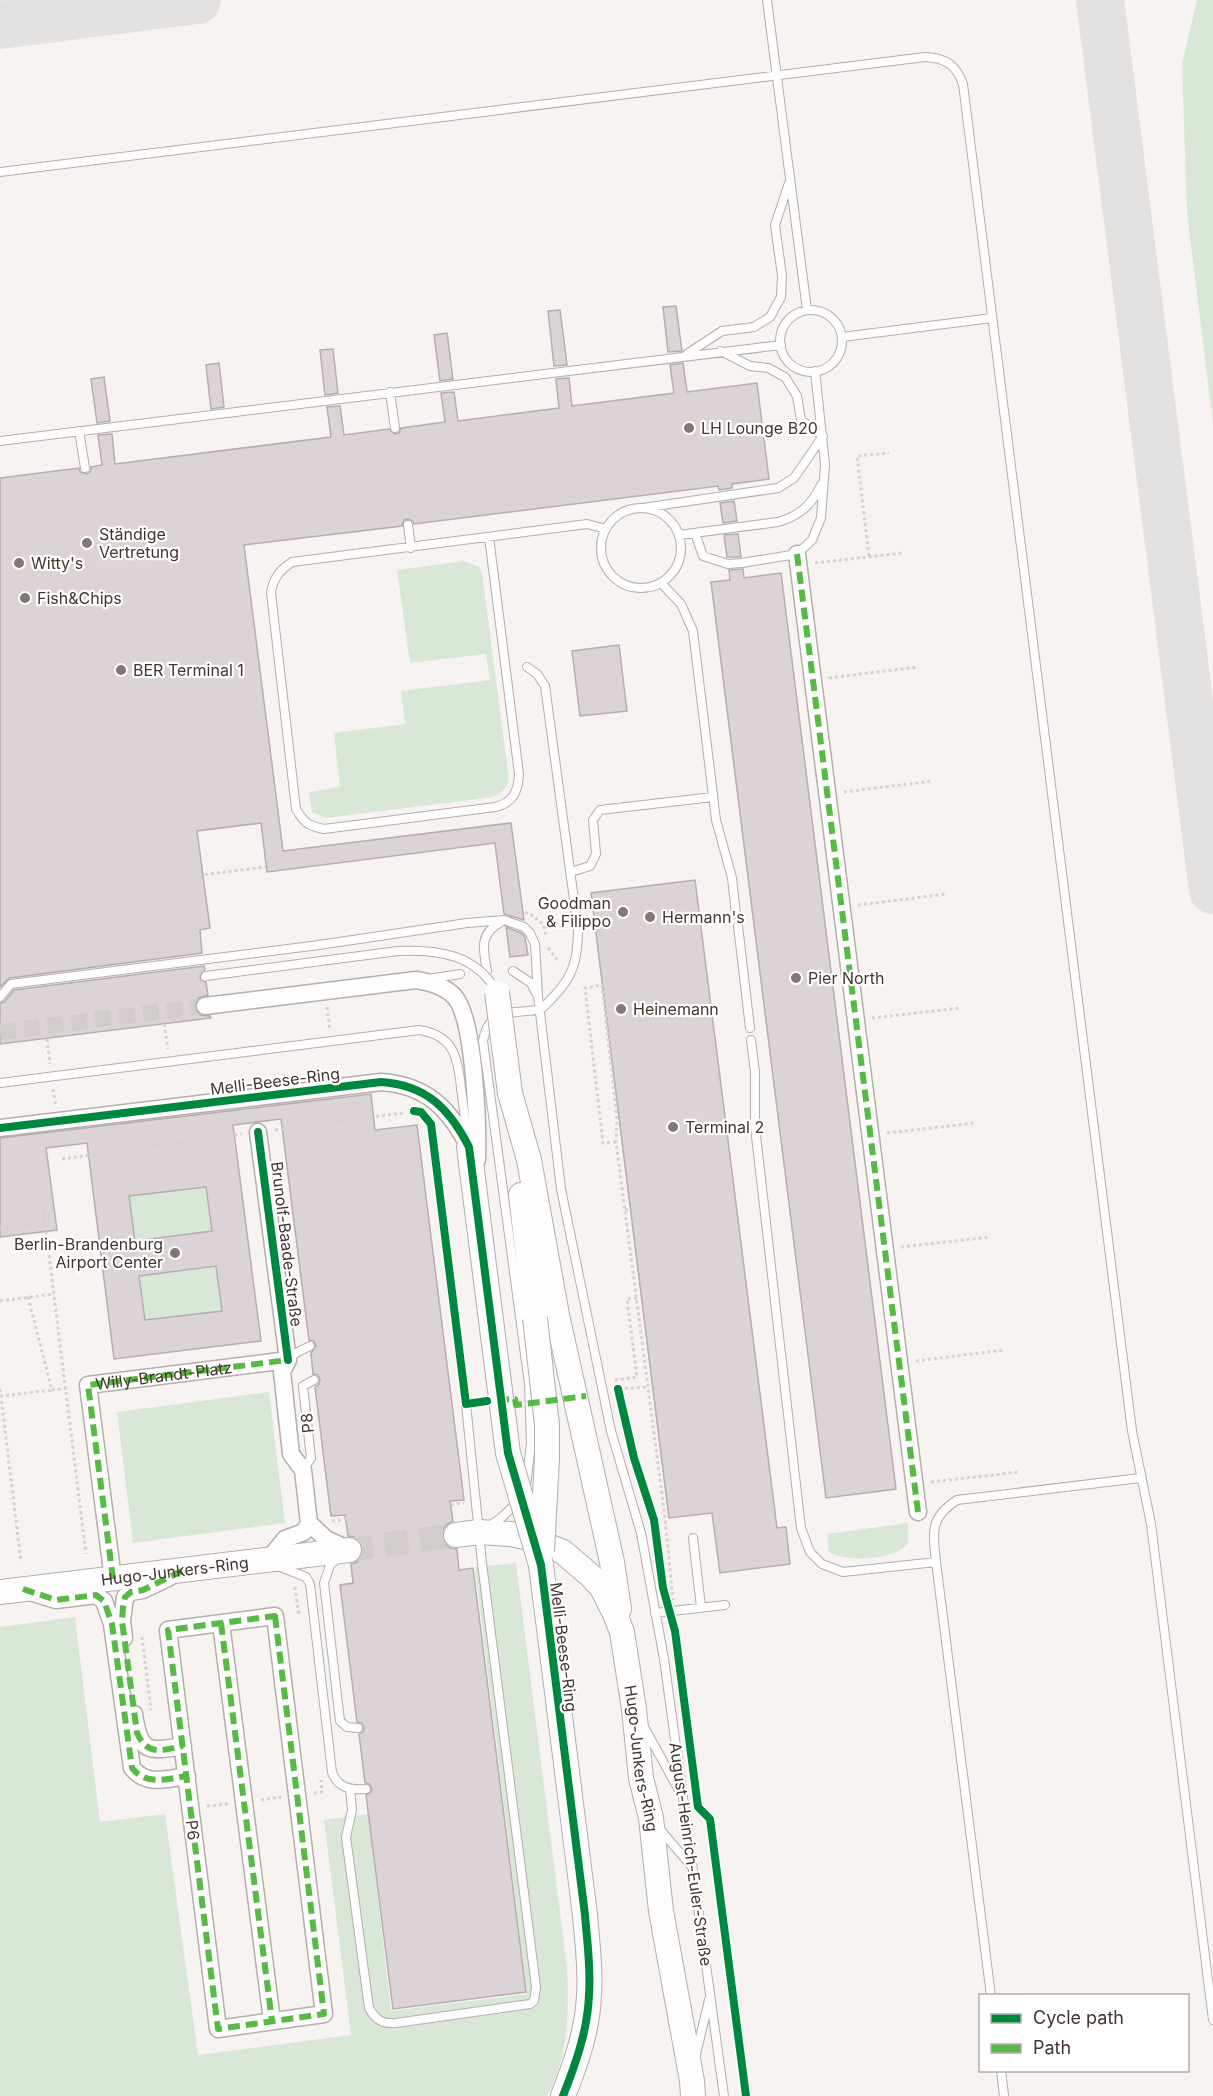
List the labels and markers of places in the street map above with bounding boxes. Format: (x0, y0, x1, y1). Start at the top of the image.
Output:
place label: LH Lounge B20 (701, 418, 818, 438)
marker: LH Lounge B20 (682, 421, 696, 435)
place label: Ständige Vertretung (99, 524, 179, 562)
marker: Ständige Vertretung (80, 536, 94, 550)
place label: Witty's (31, 553, 83, 573)
marker: Witty's (12, 556, 26, 570)
place label: Fish&Chips (37, 588, 122, 608)
marker: Fish&Chips (18, 591, 32, 605)
place label: BER Terminal 1 (133, 660, 244, 680)
marker: BER Terminal 1 (114, 663, 128, 677)
place label: Goodman & Filippo (538, 893, 611, 931)
marker: Goodman & Filippo (616, 905, 630, 919)
place label: Hermann's (662, 907, 745, 927)
marker: Hermann's (643, 910, 657, 924)
place label: Pier North (808, 968, 885, 988)
marker: Pier North (789, 971, 803, 985)
place label: Heinemann (633, 999, 719, 1019)
marker: Heinemann (614, 1002, 628, 1016)
place label: Terminal 2 (685, 1117, 764, 1137)
marker: Terminal 2 (666, 1120, 680, 1134)
place label: Berlin-Brandenburg Airport Center (14, 1234, 163, 1272)
marker: Berlin-Brandenburg Airport Center (168, 1246, 182, 1260)

